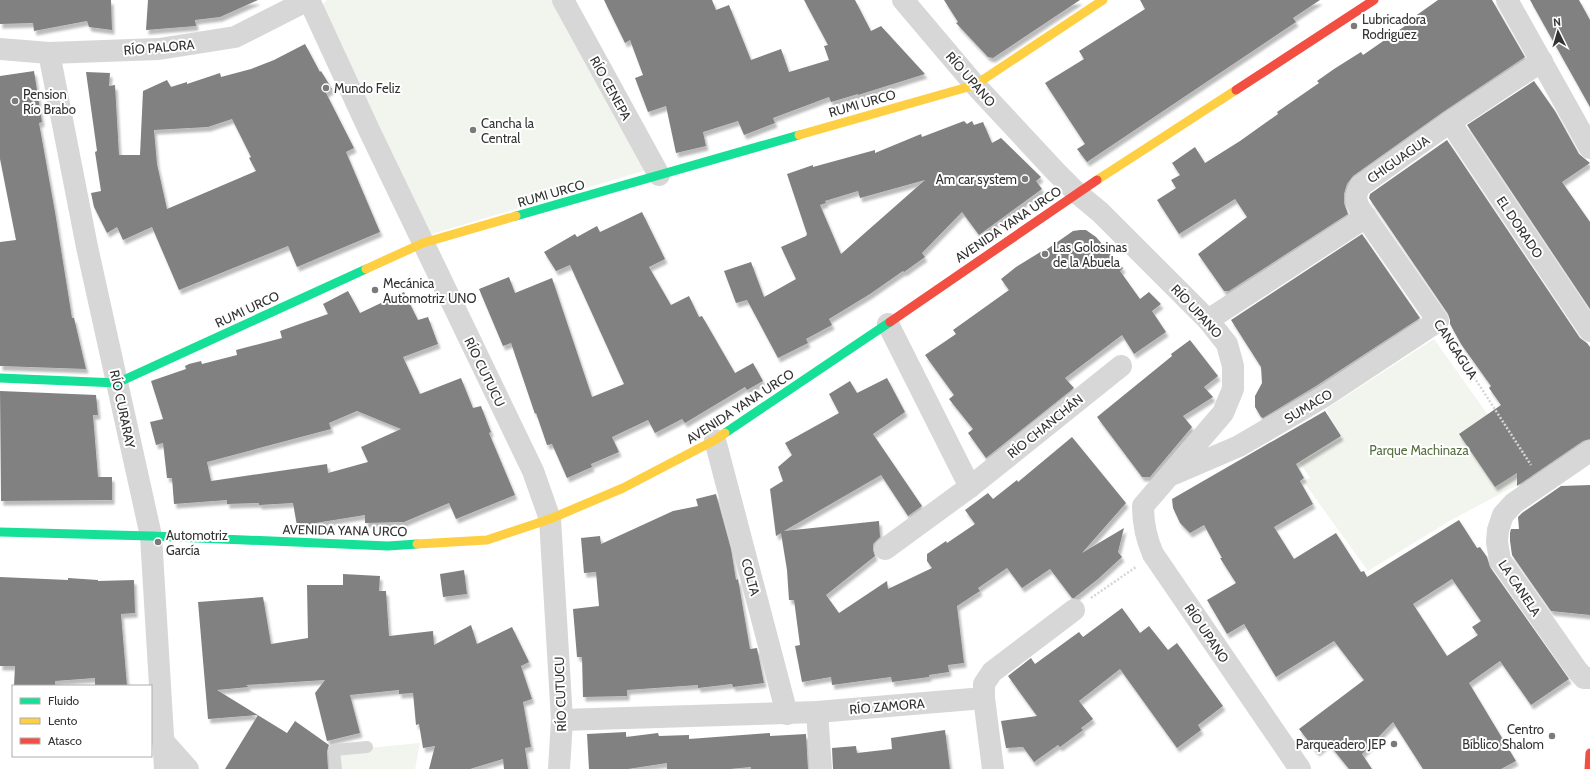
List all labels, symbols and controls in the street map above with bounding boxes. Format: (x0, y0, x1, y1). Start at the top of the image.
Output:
place label: Lubricadora Rodriguez (1362, 11, 1427, 42)
north arrow (1538, 12, 1578, 52)
text: N (1553, 15, 1562, 29)
marker: Lubricadora Rodriguez (1349, 21, 1359, 31)
street label: RÍO PALORA (123, 35, 195, 58)
street label: RÍO UPANO (943, 48, 1000, 110)
street label: RÍO CENEPA (587, 53, 636, 123)
place label: Mundo Feliz (334, 80, 401, 96)
marker: Mundo Feliz (321, 83, 331, 93)
place label: Pension Río Brabo (23, 86, 76, 117)
street label: RUMI URCO (827, 86, 897, 120)
marker: Pension Río Brabo (10, 96, 20, 106)
place label: Cancha la Central (481, 115, 535, 146)
marker: Cancha la Central (468, 125, 478, 135)
street label: CHIGUAGUA (1364, 132, 1432, 186)
place label: Am car system (936, 171, 1017, 187)
marker: Am car system (1020, 174, 1030, 184)
street label: RUMI URCO (516, 176, 586, 210)
street label: AVENIDA YANA URCO (952, 182, 1064, 266)
street label: EL DORADO (1493, 193, 1547, 261)
place label: Las Golosinas de la Abuela (1053, 239, 1128, 270)
marker: Las Golosinas de la Abuela (1040, 249, 1050, 259)
place label: Mecánica Automotriz UNO (383, 275, 476, 306)
street label: RÍO UPANO (1168, 280, 1227, 341)
marker: Mecánica Automotriz UNO (370, 285, 380, 295)
street label: RUMI URCO (212, 287, 282, 331)
street label: CANGAGUA (1431, 316, 1481, 382)
street label: RÍO CUTUCU (461, 334, 510, 409)
street label: AVENIDA YANA URCO (683, 365, 797, 447)
street label: RÍO CURARAY (107, 368, 140, 450)
street label: SUMACO (1281, 385, 1335, 427)
street label: RÍO CHANCHÁN (1003, 390, 1086, 461)
park label: Parque Machinaza (1369, 442, 1469, 458)
street label: AVENIDA YANA URCO (282, 521, 408, 539)
place label: Automotriz García (166, 527, 228, 558)
marker: Automotriz García (153, 537, 163, 547)
street label: COLTA (738, 557, 764, 597)
street label: LA CANELA (1495, 557, 1545, 619)
street label: RÍO UPANO (1181, 600, 1233, 665)
street label: RÍO CUTUCU (550, 656, 569, 732)
legend (12, 685, 152, 757)
text: Fluido (48, 693, 80, 708)
street label: RÍO ZAMORA (849, 694, 925, 717)
text: Lento (48, 713, 78, 728)
place label: Centro Bíblico Shalom (1462, 721, 1544, 752)
marker: Centro Bíblico Shalom (1547, 731, 1557, 741)
text: Atasco (48, 733, 82, 748)
place label: Parqueadero JEP (1296, 736, 1387, 752)
marker: Parqueadero JEP (1389, 739, 1399, 749)

